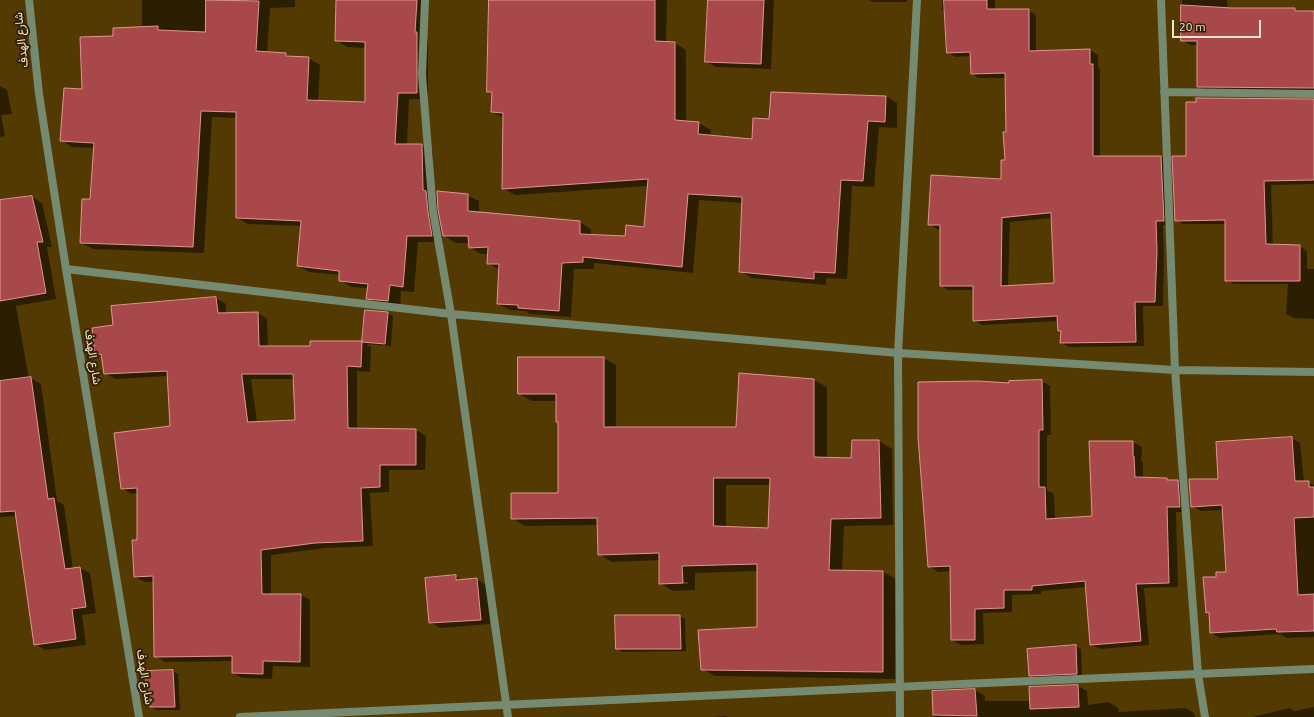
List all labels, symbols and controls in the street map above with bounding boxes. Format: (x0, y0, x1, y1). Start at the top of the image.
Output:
street label: شارع الهدف (11, 11, 31, 69)
scale bar (1174, 12, 1263, 38)
text: 20 m (1179, 20, 1206, 33)
street label: شارع الهدف (82, 328, 104, 386)
street label: شارع الهدف (134, 648, 156, 706)

